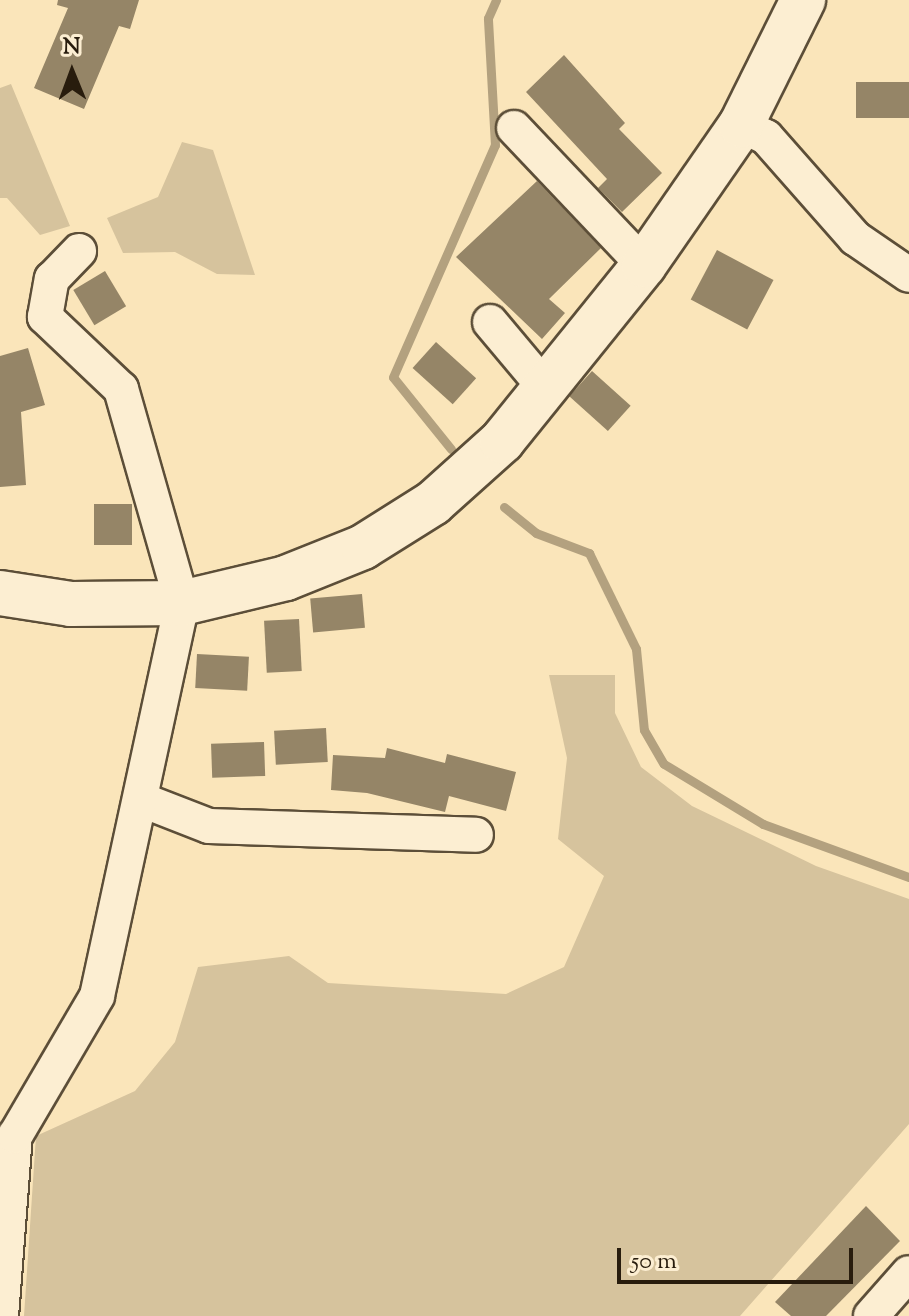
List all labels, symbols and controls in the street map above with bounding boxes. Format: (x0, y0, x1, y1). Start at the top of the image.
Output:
north arrow (32, 32, 112, 112)
text: N (63, 32, 81, 64)
scale bar (621, 1232, 857, 1282)
text: 50 m (631, 1245, 677, 1279)

